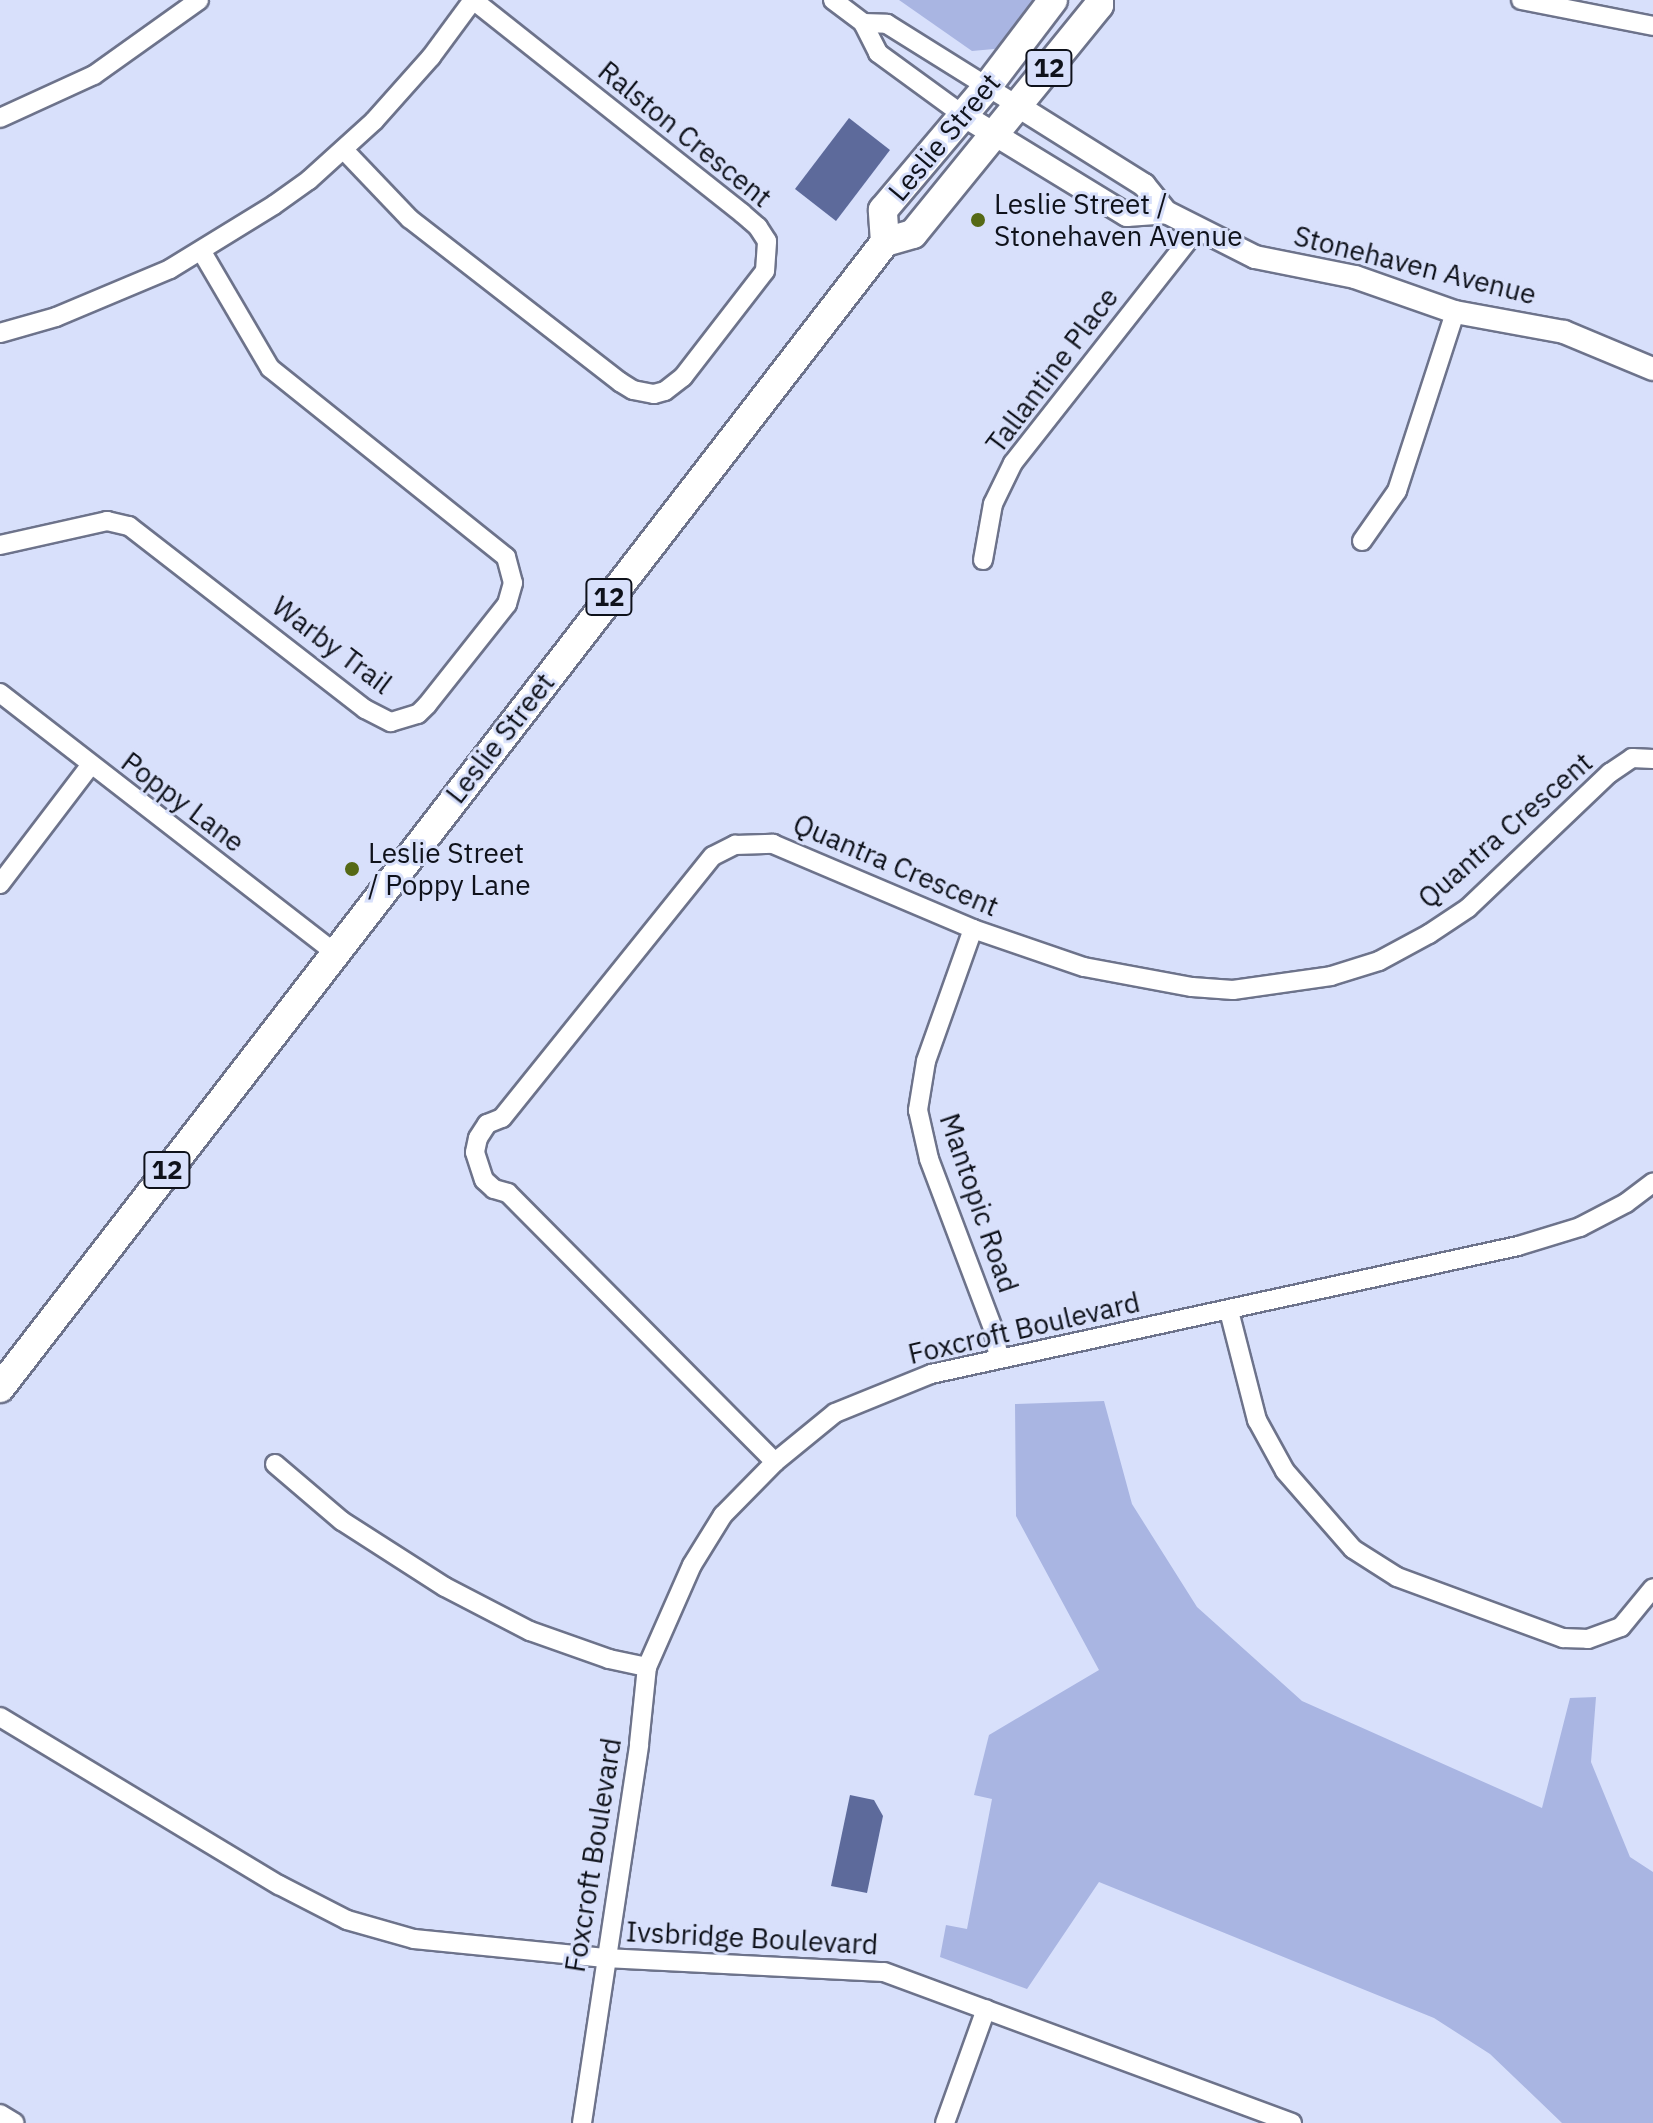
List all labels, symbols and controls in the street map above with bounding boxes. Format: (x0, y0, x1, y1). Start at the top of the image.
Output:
road number: 12 (1025, 46, 1073, 90)
street label: Ralston Crescent (592, 54, 778, 214)
street label: Leslie Street (881, 66, 1007, 208)
place label: Leslie Street / Stonehaven Avenue (994, 187, 1242, 253)
marker: Leslie Street / Stonehaven Avenue (969, 211, 987, 229)
street label: Stonehaven Avenue (1290, 219, 1540, 311)
street label: Tallantine Place (979, 281, 1125, 459)
road number: 12 (585, 575, 633, 619)
street label: Warby Trail (266, 589, 398, 701)
street label: Leslie Street (439, 666, 561, 810)
street label: Poppy Lane (115, 745, 251, 859)
street label: Quantra Crescent (1411, 745, 1599, 915)
street label: Quantra Crescent (788, 807, 1004, 923)
place label: Leslie Street / Poppy Lane (368, 836, 531, 902)
marker: Leslie Street / Poppy Lane (343, 860, 361, 878)
street label: Mantopic Road (933, 1109, 1025, 1297)
road number: 12 (143, 1148, 191, 1192)
street label: Foxcroft Boulevard (905, 1285, 1143, 1371)
street label: Foxcroft Boulevard (558, 1735, 628, 1975)
street label: Ivsbridge Boulevard (625, 1915, 879, 1961)

